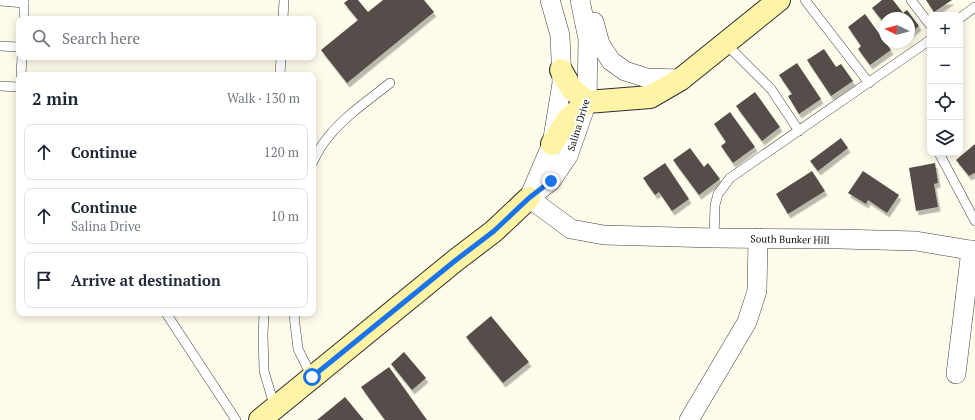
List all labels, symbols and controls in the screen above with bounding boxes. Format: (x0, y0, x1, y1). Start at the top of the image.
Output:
north arrow (879, 12, 915, 48)
map controls (927, 12, 963, 156)
button: + (927, 12, 963, 48)
search box (16, 16, 316, 60)
icon: search (30, 27, 52, 49)
text: Search here (62, 28, 140, 48)
button: − (927, 48, 963, 84)
button: locate (927, 84, 963, 120)
text: 2 min (32, 87, 79, 110)
text: Walk · 130 m (227, 89, 300, 107)
street label: Salina Drive (564, 98, 593, 153)
button: layers (927, 120, 963, 156)
icon: ahead (33, 141, 55, 163)
text: Continue (71, 142, 137, 162)
text: 120 m (264, 143, 299, 161)
route end (542, 172, 560, 190)
text: Continue (71, 197, 137, 217)
icon: ahead (33, 205, 55, 227)
text: 10 m (271, 207, 299, 225)
text: Salina Drive (71, 217, 141, 235)
street label: South Bunker Hill (750, 232, 830, 247)
icon: arrive (33, 269, 55, 291)
text: Arrive at destination (71, 270, 221, 290)
route start (303, 368, 321, 386)

